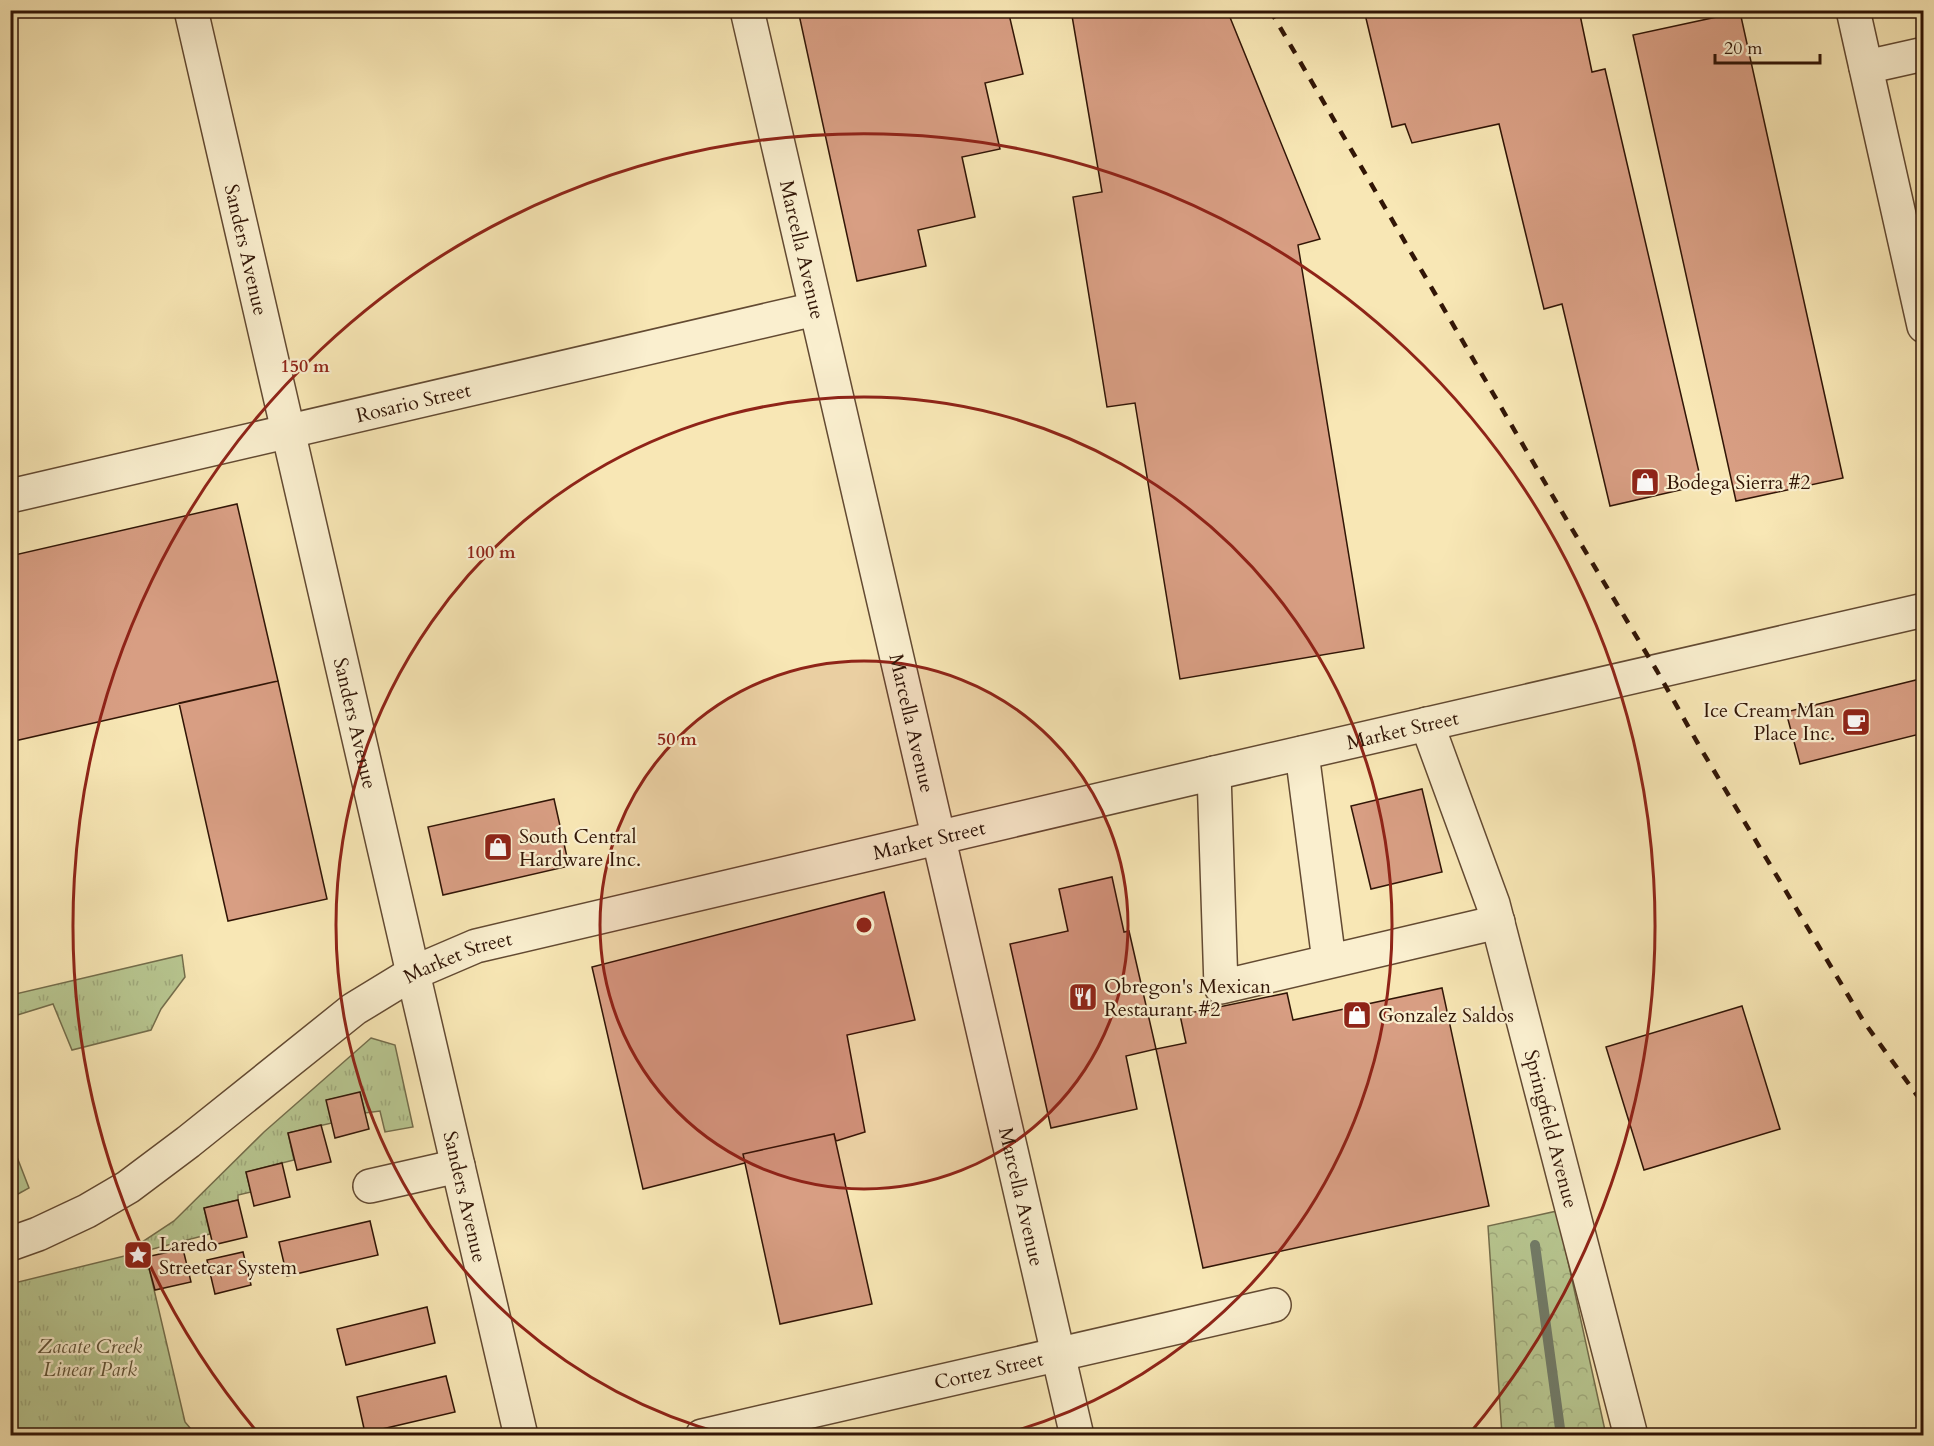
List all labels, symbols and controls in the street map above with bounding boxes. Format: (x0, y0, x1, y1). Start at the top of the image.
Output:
scale bar (1715, 27, 1820, 65)
text: 20 m (1724, 36, 1763, 61)
street label: Marcella Avenue (773, 177, 832, 322)
street label: Sanders Avenue (218, 181, 274, 318)
text: 150 m (280, 354, 330, 379)
street label: Rosario Street (353, 376, 474, 429)
shop icon: Bodega Sierra #2 (1629, 466, 1661, 498)
place label: Bodega Sierra #2 (1666, 469, 1811, 496)
text: 100 m (466, 540, 516, 565)
street label: Marcella Avenue (883, 651, 941, 795)
street label: Sanders Avenue (327, 655, 384, 792)
place label: Ice Cream Man Place Inc. (1703, 697, 1836, 747)
street label: Market Street (1344, 704, 1462, 756)
cafe icon: Ice Cream Man Place Inc. (1840, 706, 1872, 738)
text: 50 m (657, 727, 697, 752)
street label: Market Street (870, 813, 988, 866)
place label: South Central Hardware Inc. (519, 823, 641, 873)
shop icon: South Central Hardware Inc. (482, 831, 514, 863)
centre of rings (854, 915, 874, 935)
street label: Market Street (398, 924, 515, 989)
place label: Obregon's Mexican Restaurant #2 (1104, 973, 1272, 1023)
restaurant icon: Obregon's Mexican Restaurant #2 (1067, 981, 1099, 1013)
shop icon: Gonzalez Saldos (1341, 999, 1373, 1031)
place label: Gonzalez Saldos (1378, 1002, 1514, 1029)
street label: Springfield Avenue (1518, 1047, 1585, 1211)
street label: Marcella Avenue (992, 1124, 1051, 1269)
street label: Sanders Avenue (437, 1128, 494, 1265)
place label: Laredo Streetcar System (159, 1231, 297, 1281)
place icon: Laredo Streetcar System (122, 1239, 154, 1271)
park label: Zacate Creek Linear Park (38, 1333, 142, 1383)
street label: Cortez Street (931, 1345, 1047, 1396)

